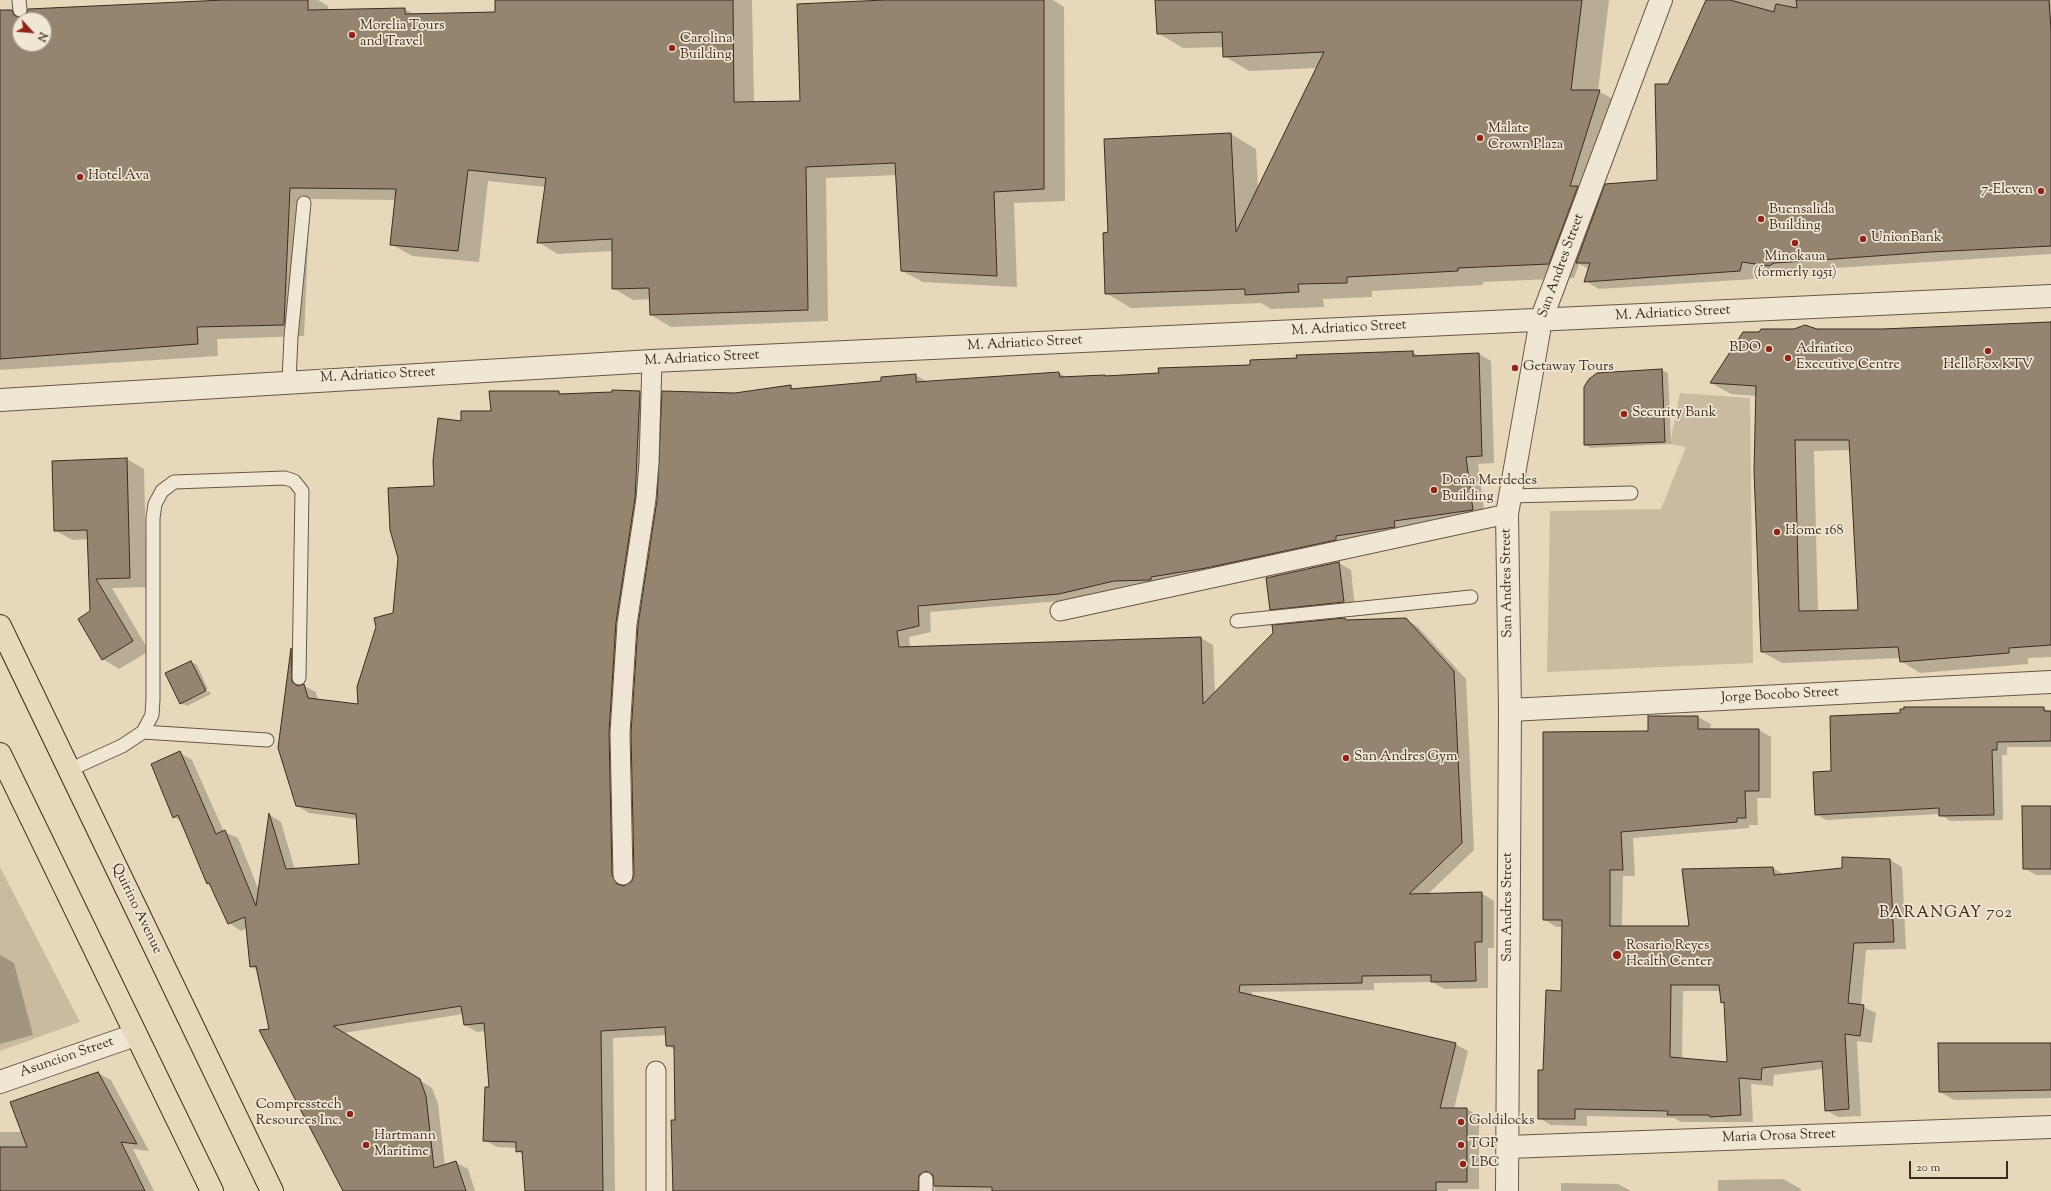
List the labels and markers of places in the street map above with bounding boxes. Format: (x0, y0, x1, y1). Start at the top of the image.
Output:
place label: Morelia Tours and Travel (360, 19, 444, 52)
marker: Morelia Tours and Travel (347, 30, 357, 40)
place label: Carolina Building (680, 32, 733, 64)
marker: Carolina Building (667, 43, 677, 53)
place label: Malate Crown Plaza (1488, 122, 1563, 154)
marker: Malate Crown Plaza (1475, 133, 1485, 143)
place label: Hotel Ava (88, 169, 149, 185)
marker: Hotel Ava (75, 172, 85, 182)
place label: 7-Eleven (1981, 183, 2033, 199)
marker: 7-Eleven (2036, 186, 2046, 196)
place label: Buensalida Building (1769, 203, 1835, 236)
marker: Buensalida Building (1756, 214, 1766, 224)
place label: UnionBank (1871, 231, 1942, 247)
marker: UnionBank (1858, 234, 1868, 244)
marker: Minokaua (formerly 1951) (1790, 238, 1800, 248)
place label: Minokaua (formerly 1951) (1753, 250, 1837, 282)
place label: BDO (1729, 341, 1761, 357)
place label: Adriatico Executive Centre (1796, 342, 1900, 374)
marker: BDO (1764, 344, 1774, 354)
marker: HelloFox KTV (1983, 346, 1993, 356)
marker: Adriatico Executive Centre (1783, 353, 1793, 363)
place label: HelloFox KTV (1943, 358, 2033, 374)
place label: Getaway Tours (1523, 360, 1614, 376)
marker: Getaway Tours (1510, 363, 1520, 373)
place label: Security Bank (1632, 406, 1716, 422)
marker: Security Bank (1619, 409, 1629, 419)
place label: Doña Merdedes Building (1442, 474, 1537, 506)
marker: Doña Merdedes Building (1429, 485, 1439, 495)
place label: Home 168 (1785, 524, 1843, 540)
marker: Home 168 (1772, 527, 1782, 537)
place label: San Andres Gym (1354, 750, 1458, 766)
marker: San Andres Gym (1341, 753, 1351, 763)
place label: Rosario Reyes Health Center (1626, 939, 1712, 972)
marker: Rosario Reyes Health Center (1611, 949, 1623, 961)
place label: Compresstech Resources Inc. (256, 1098, 342, 1130)
marker: Compresstech Resources Inc. (345, 1109, 355, 1119)
place label: Goldilocks (1469, 1114, 1535, 1130)
marker: Goldilocks (1456, 1117, 1466, 1127)
place label: Hartmann Maritime (374, 1129, 436, 1162)
place label: TGP (1469, 1137, 1498, 1153)
marker: Hartmann Maritime (361, 1140, 371, 1150)
marker: TGP (1456, 1140, 1466, 1150)
place label: LBC (1471, 1156, 1500, 1172)
marker: LBC (1458, 1159, 1468, 1169)

